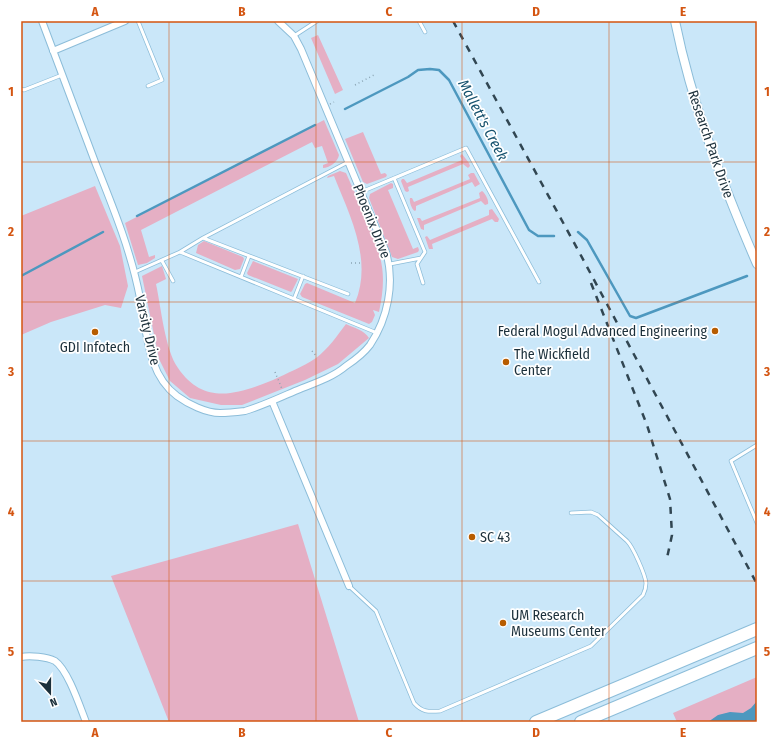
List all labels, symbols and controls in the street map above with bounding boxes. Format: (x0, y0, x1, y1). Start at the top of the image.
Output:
text: A (90, 4, 99, 19)
text: B (238, 4, 246, 19)
text: C (386, 4, 393, 19)
text: D (532, 4, 540, 19)
text: E (680, 4, 686, 19)
water label: Mallett's Creek (454, 76, 512, 164)
text: 1 (8, 84, 14, 99)
text: 1 (764, 84, 770, 99)
street label: Research Park Drive (684, 88, 737, 200)
street label: Phoenix Drive (349, 182, 394, 261)
text: 2 (7, 224, 14, 239)
text: 2 (763, 224, 770, 239)
street label: Varsity Drive (131, 293, 164, 367)
place label: Federal Mogul Advanced Engineering (498, 323, 707, 340)
marker: Federal Mogul Advanced Engineering (710, 326, 720, 336)
marker: GDI Infotech (90, 327, 100, 337)
place label: GDI Infotech (60, 339, 130, 356)
place label: The Wickfield Center (514, 346, 590, 379)
marker: The Wickfield Center (501, 357, 511, 367)
text: 3 (7, 364, 14, 379)
text: 3 (763, 364, 770, 379)
text: 4 (8, 504, 15, 519)
text: 4 (764, 504, 771, 519)
place label: SC 43 (480, 529, 510, 546)
marker: SC 43 (467, 532, 477, 542)
place label: UM Research Museums Center (511, 607, 606, 640)
marker: UM Research Museums Center (498, 618, 508, 628)
text: 5 (8, 644, 14, 659)
text: 5 (764, 644, 770, 659)
north arrow (30, 673, 70, 713)
text: N (48, 695, 59, 709)
text: A (90, 725, 99, 740)
text: B (238, 725, 246, 740)
text: C (386, 725, 393, 740)
text: D (532, 725, 540, 740)
text: E (680, 725, 686, 740)

